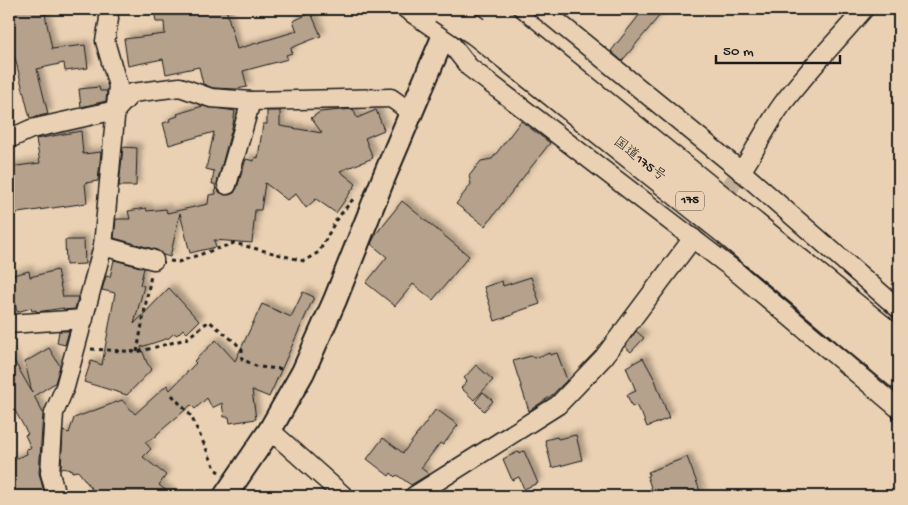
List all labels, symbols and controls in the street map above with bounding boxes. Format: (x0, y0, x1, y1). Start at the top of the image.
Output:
scale bar (716, 32, 839, 64)
text: 50 m (723, 43, 754, 61)
street label: 国道175号 (609, 134, 669, 186)
road number: 175 (676, 192, 704, 210)

